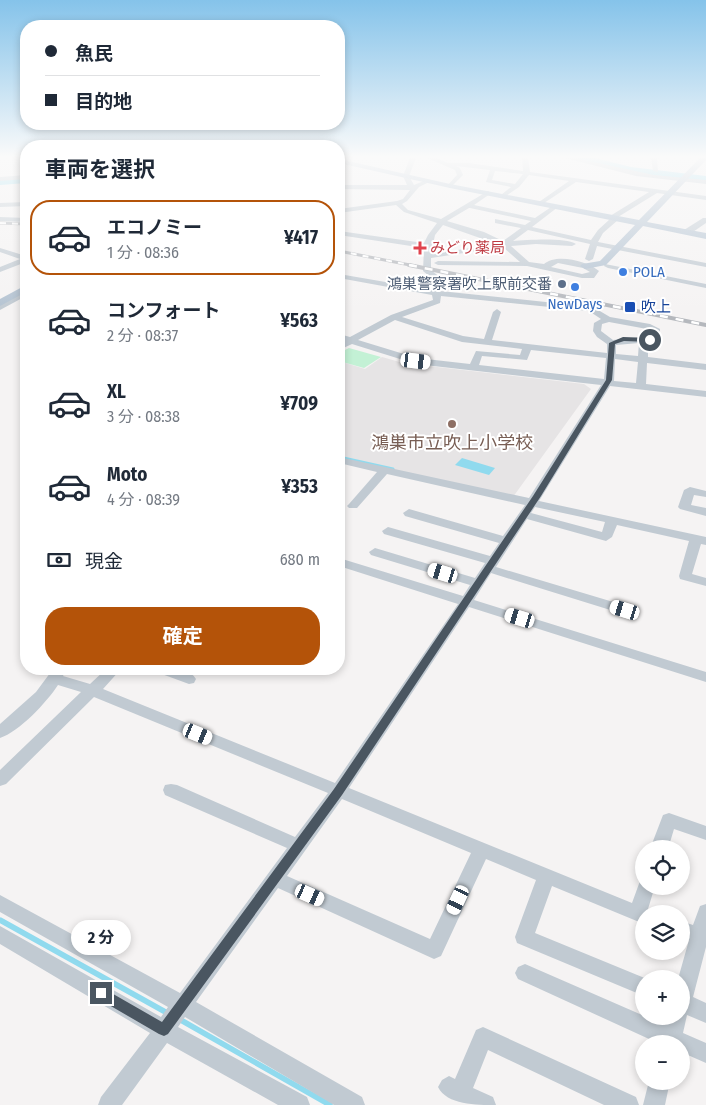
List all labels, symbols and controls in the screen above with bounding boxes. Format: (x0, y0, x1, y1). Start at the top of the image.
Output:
text: 魚民 (75, 42, 113, 65)
text: 目的地 (75, 90, 132, 113)
text: 車両を選択 (45, 156, 155, 183)
icon: car (47, 215, 92, 260)
text: エコノミー (107, 216, 202, 239)
text: ¥417 (284, 226, 318, 249)
place label: みどり薬局 (430, 239, 505, 257)
marker: みどり薬局 (414, 242, 426, 254)
text: 1 分 · 08:36 (107, 243, 179, 262)
place label: POLA (633, 263, 665, 281)
marker: POLA (617, 266, 629, 278)
place label: 鴻巣警察署吹上駅前交番 (387, 275, 552, 293)
marker: 鴻巣警察署吹上駅前交番 (556, 278, 568, 290)
marker: NewDays (569, 281, 581, 293)
place label: NewDays (547, 295, 603, 313)
icon: car (47, 298, 92, 343)
place label: 吹上 (641, 298, 671, 316)
text: コンフォート (107, 299, 220, 322)
marker: 吹上 (623, 300, 637, 314)
text: ¥563 (280, 309, 318, 332)
text: 2 分 · 08:37 (107, 326, 178, 345)
route start (639, 329, 661, 351)
car (400, 352, 431, 370)
text: XL (107, 380, 126, 403)
icon: car (47, 381, 92, 426)
text: ¥709 (280, 392, 318, 415)
text: 3 分 · 08:38 (107, 407, 180, 426)
marker: 鴻巣市立吹上小学校 (446, 418, 458, 430)
place label: 鴻巣市立吹上小学校 (371, 432, 533, 454)
text: Moto (107, 463, 147, 486)
icon: car (47, 464, 92, 509)
text: ¥353 (281, 475, 318, 498)
text: 4 分 · 08:39 (107, 490, 180, 509)
icon: cash (45, 546, 73, 574)
text: 現金 (85, 550, 123, 573)
text: 680 m (280, 550, 320, 569)
car (426, 561, 459, 585)
car (608, 598, 641, 622)
car (503, 606, 536, 630)
button: 確定 (45, 607, 320, 665)
car (181, 721, 214, 747)
map controls (635, 840, 690, 1090)
button: locate (635, 840, 690, 895)
car (293, 882, 326, 908)
car (444, 883, 471, 917)
button: layers (635, 905, 690, 960)
callout: 2 分 (71, 920, 131, 956)
text: 2 分 (88, 928, 114, 947)
button: + (635, 970, 690, 1025)
route end (90, 982, 112, 1004)
button: − (635, 1035, 690, 1090)

